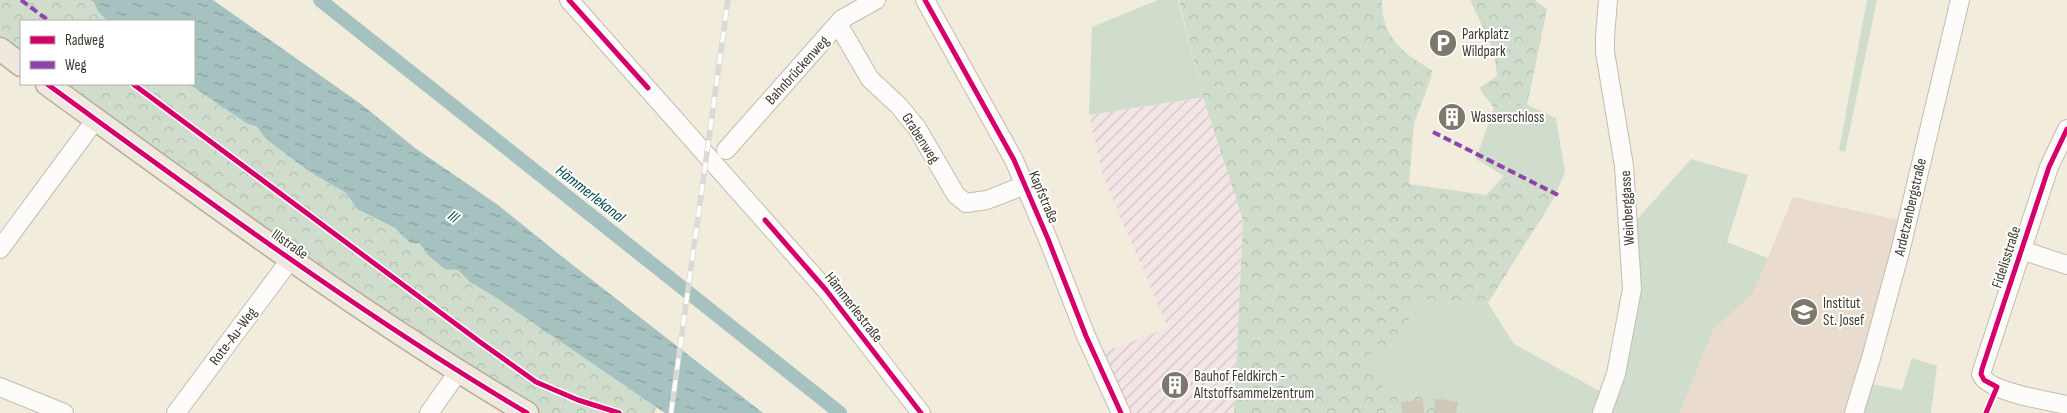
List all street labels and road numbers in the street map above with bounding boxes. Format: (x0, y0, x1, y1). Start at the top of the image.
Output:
street label: Bahnbrückenweg (761, 32, 833, 109)
street label: Grabenweg (897, 109, 944, 167)
street label: Ardetzenbergstraße (1890, 156, 1931, 259)
street label: Kapfstraße (1024, 168, 1063, 226)
street label: Weinberggasse (1616, 170, 1639, 246)
street label: Fidelisstraße (1988, 224, 2025, 291)
street label: Illstraße (268, 225, 312, 264)
street label: Hämmerlestraße (820, 268, 887, 346)
street label: Rote-Au-Weg (205, 303, 261, 369)

